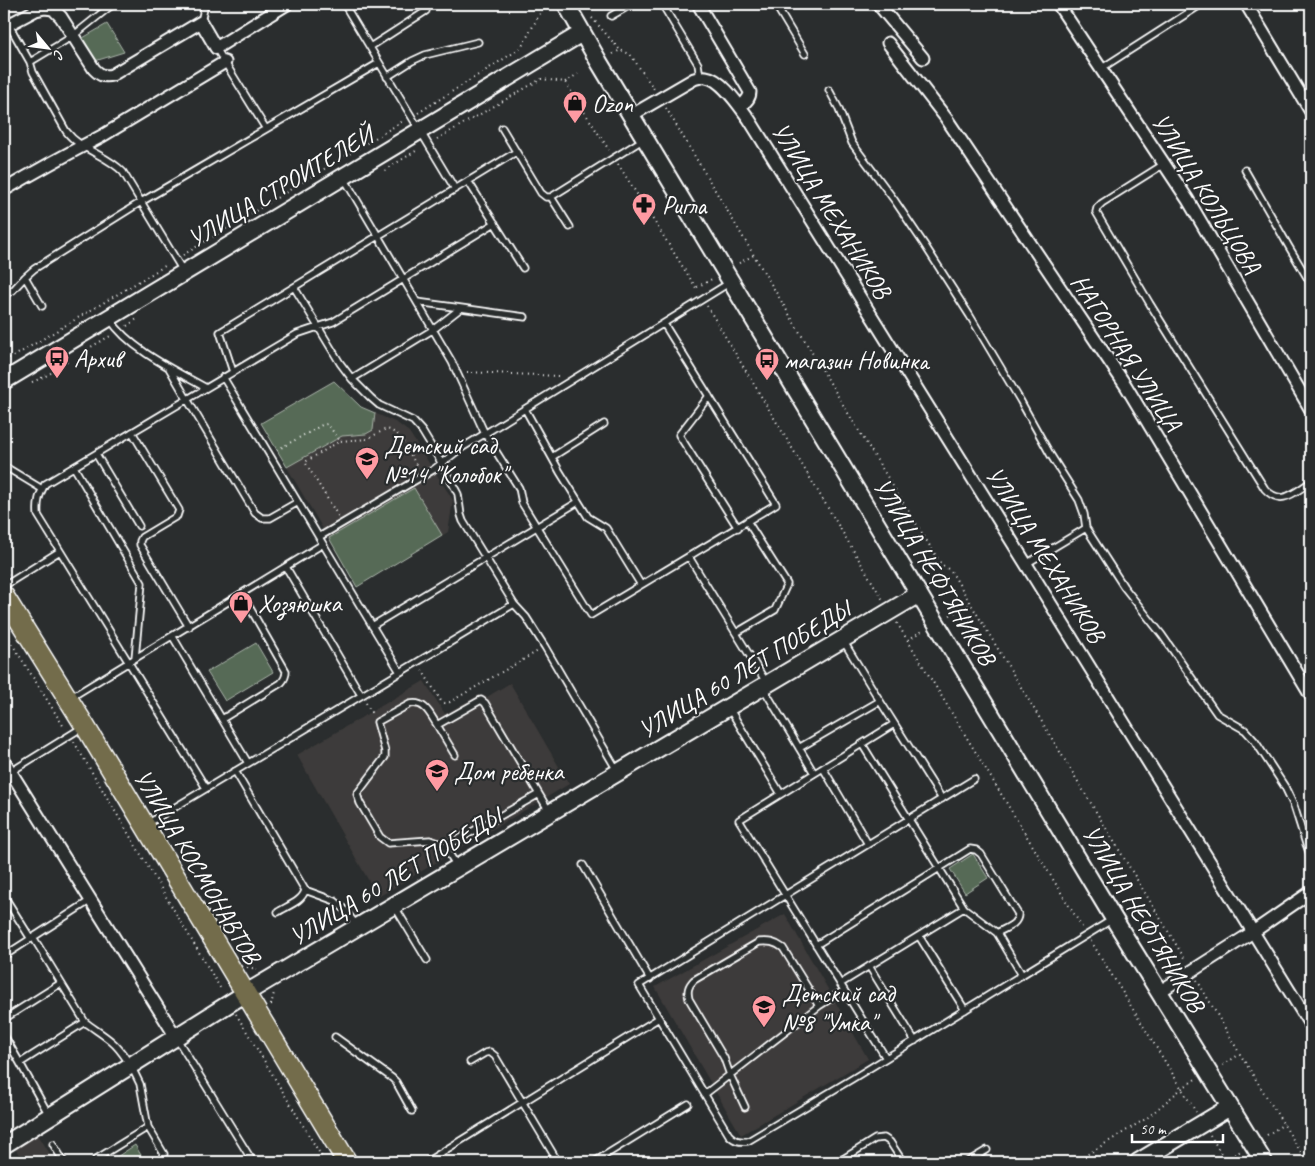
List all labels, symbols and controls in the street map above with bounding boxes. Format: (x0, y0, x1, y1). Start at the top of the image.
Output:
north arrow (22, 22, 72, 72)
text: С (49, 47, 68, 63)
place label: Ozon (592, 88, 634, 120)
shop icon: Ozon (562, 90, 588, 124)
street label: УЛИЦА КОЛЬЦОВА (1144, 108, 1268, 280)
street label: УЛИЦА СТРОИТЕЛЕЙ (182, 117, 383, 255)
street label: УЛИЦА МЕХАНИКОВ (764, 117, 899, 306)
place label: Ригла (662, 190, 708, 222)
pharmacy icon: Ригла (631, 192, 657, 226)
street label: НАГОРНАЯ УЛИЦА (1064, 268, 1190, 438)
place label: Архив (74, 343, 127, 375)
bus stop icon: Архив (44, 345, 70, 379)
place label: магазин Новинка (784, 345, 931, 377)
bus stop icon: магазин Новинка (754, 347, 780, 381)
place label: Детский сад №14 "Колобок" (384, 430, 512, 491)
school or university icon: Детский сад №14 "Колобок" (354, 446, 380, 480)
street label: УЛИЦА МЕХАНИКОВ (978, 461, 1113, 650)
street label: УЛИЦА НЕФТЯНИКОВ (866, 472, 1004, 673)
place label: Хозяюшка (258, 588, 343, 621)
shop icon: Хозяюшка (228, 590, 254, 624)
street label: УЛИЦА 60 ЛЕТ ПОБЕДЫ (633, 592, 860, 746)
place label: Дом ребенка (454, 756, 565, 788)
school or university icon: Дом ребенка (424, 758, 450, 792)
street label: УЛИЦА КОСМОНАВТОВ (127, 764, 269, 972)
street label: УЛИЦА 60 ЛЕТ ПОБЕДЫ (284, 799, 511, 953)
street label: УЛИЦА НЕФТЯНИКОВ (1075, 819, 1213, 1020)
place label: Детский сад №8 "Умка" (782, 978, 896, 1039)
school or university icon: Детский сад №8 "Умка" (751, 994, 777, 1028)
scale bar (1132, 1111, 1224, 1143)
text: 50 m (1140, 1120, 1167, 1139)

